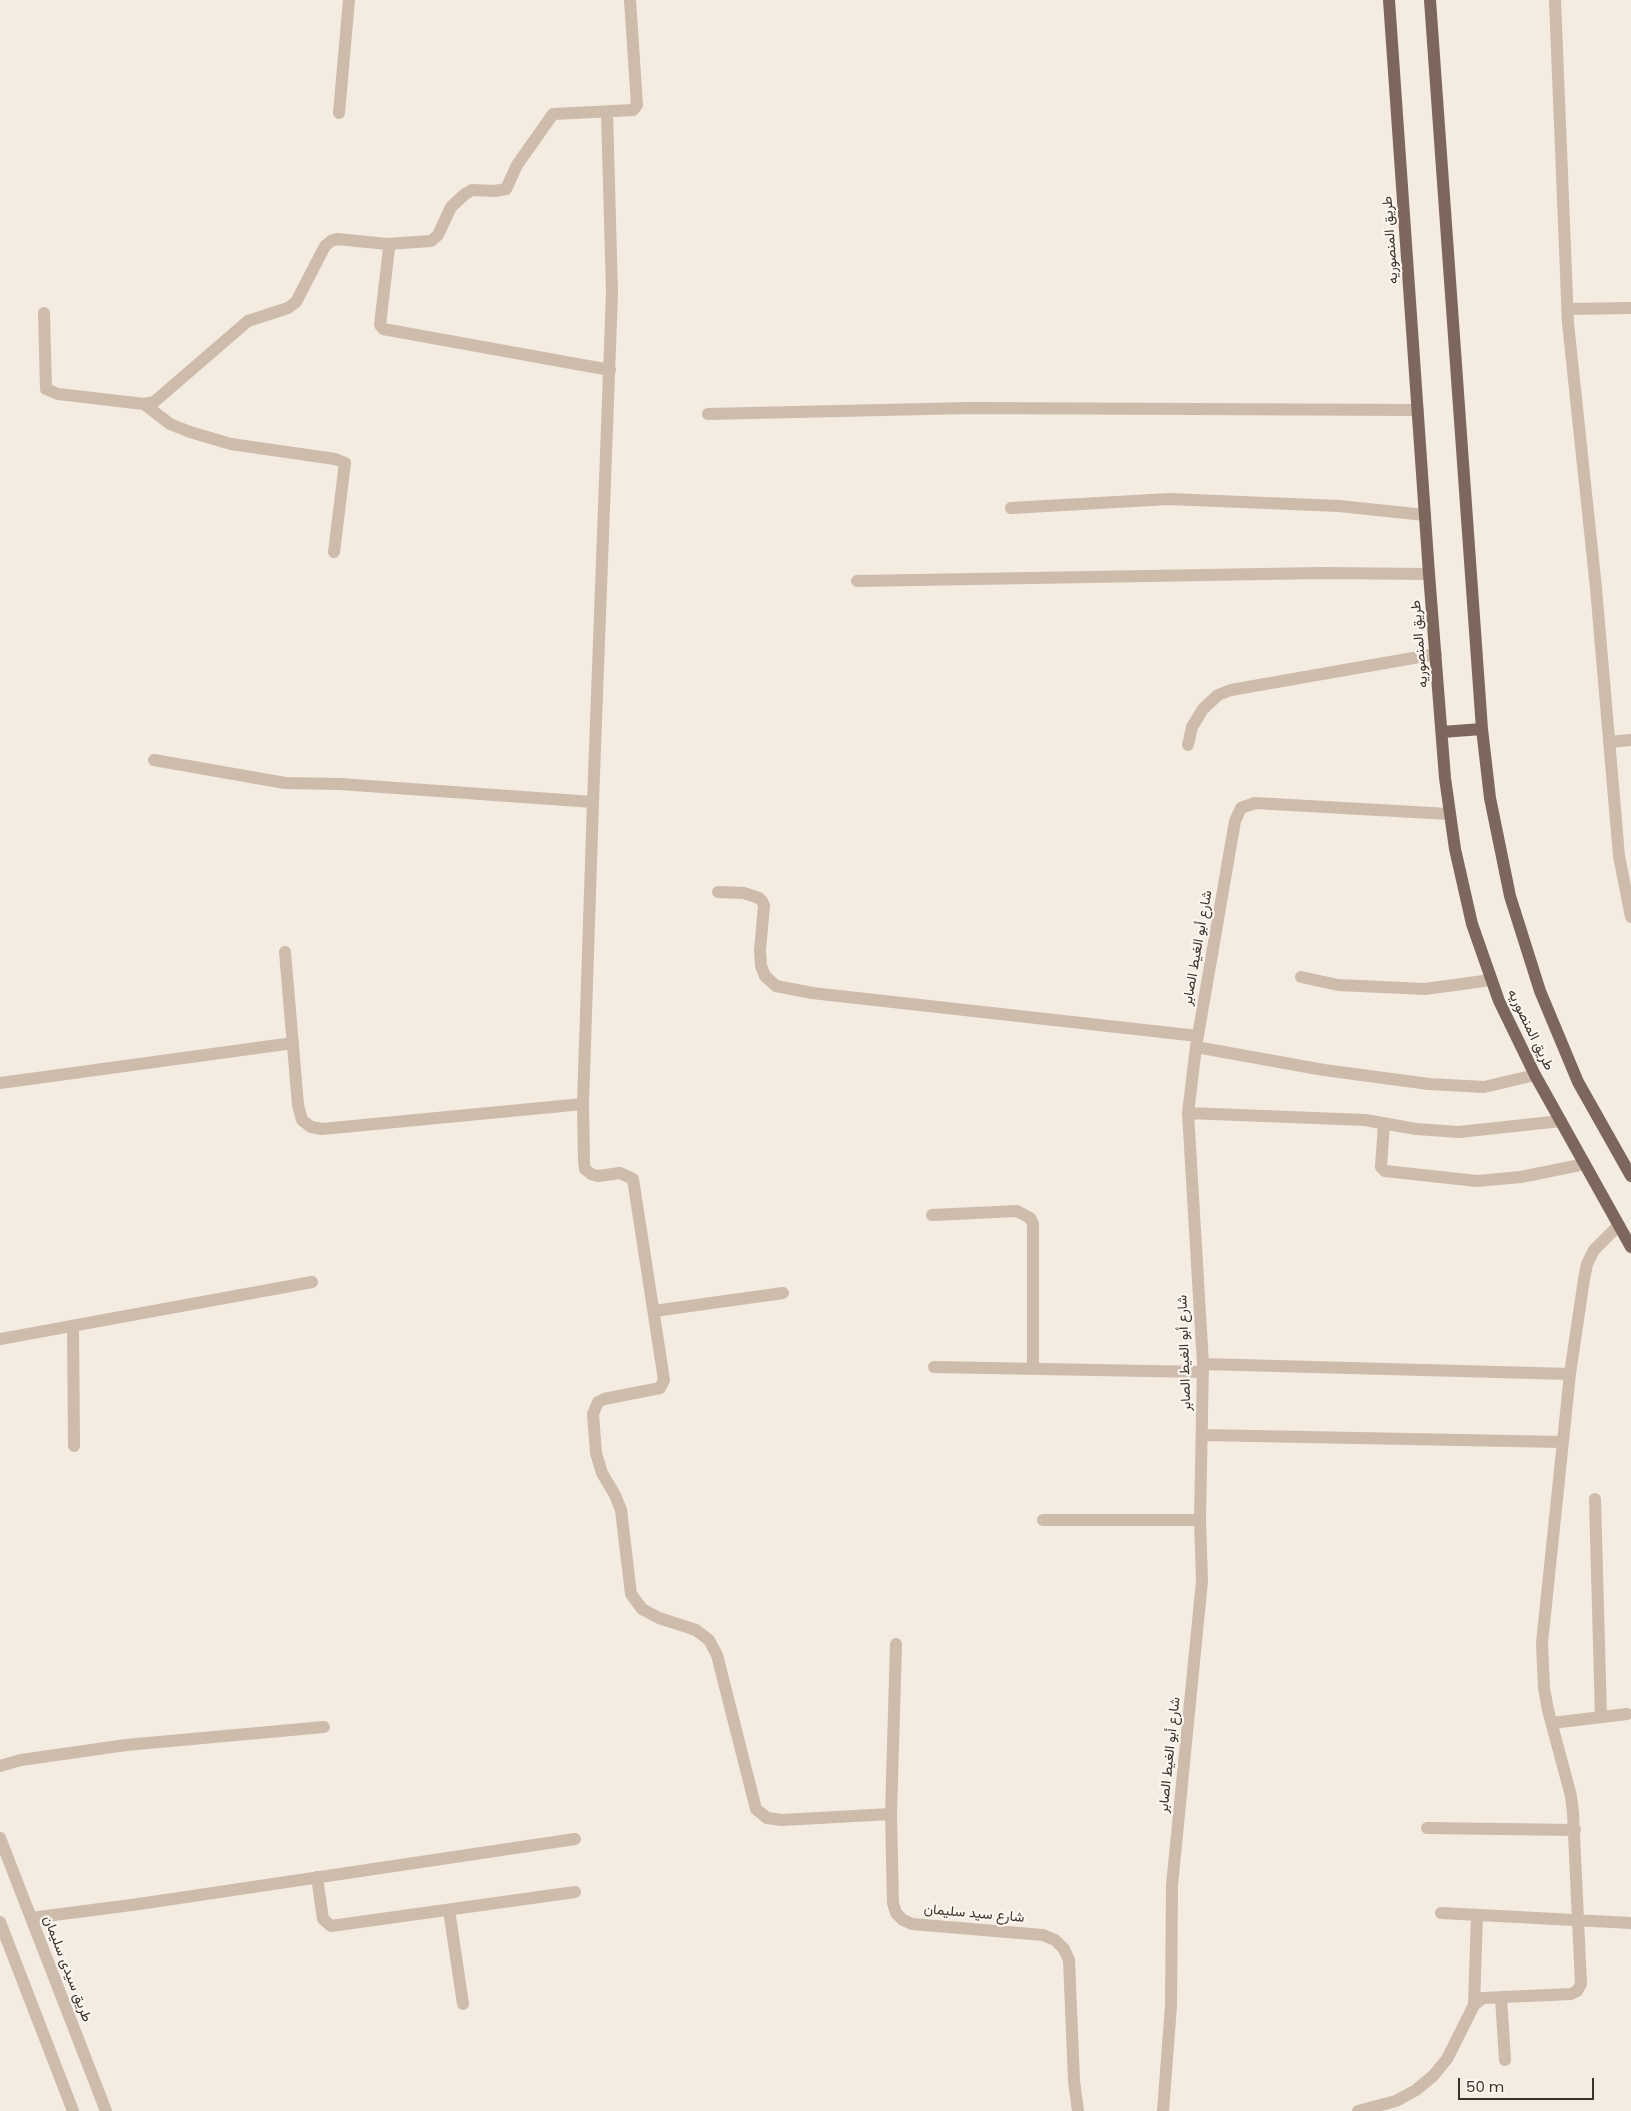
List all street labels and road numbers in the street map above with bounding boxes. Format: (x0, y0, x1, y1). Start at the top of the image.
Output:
street label: طريق المنصوريه (1380, 195, 1402, 285)
street label: طريق المنصوريه (1408, 599, 1432, 689)
street label: شارع أبو الغيط الصابر (1180, 889, 1216, 1007)
street label: طريق المنصوريه (1503, 987, 1557, 1073)
street label: شارع أبو الغيط الصابر (1175, 1294, 1195, 1412)
street label: شارع أبو الغيط الصابر (1156, 1696, 1184, 1814)
street label: شارع سيد سليمان (923, 1901, 1025, 1927)
street label: طريق سيدى سليمان (39, 1914, 95, 2024)

